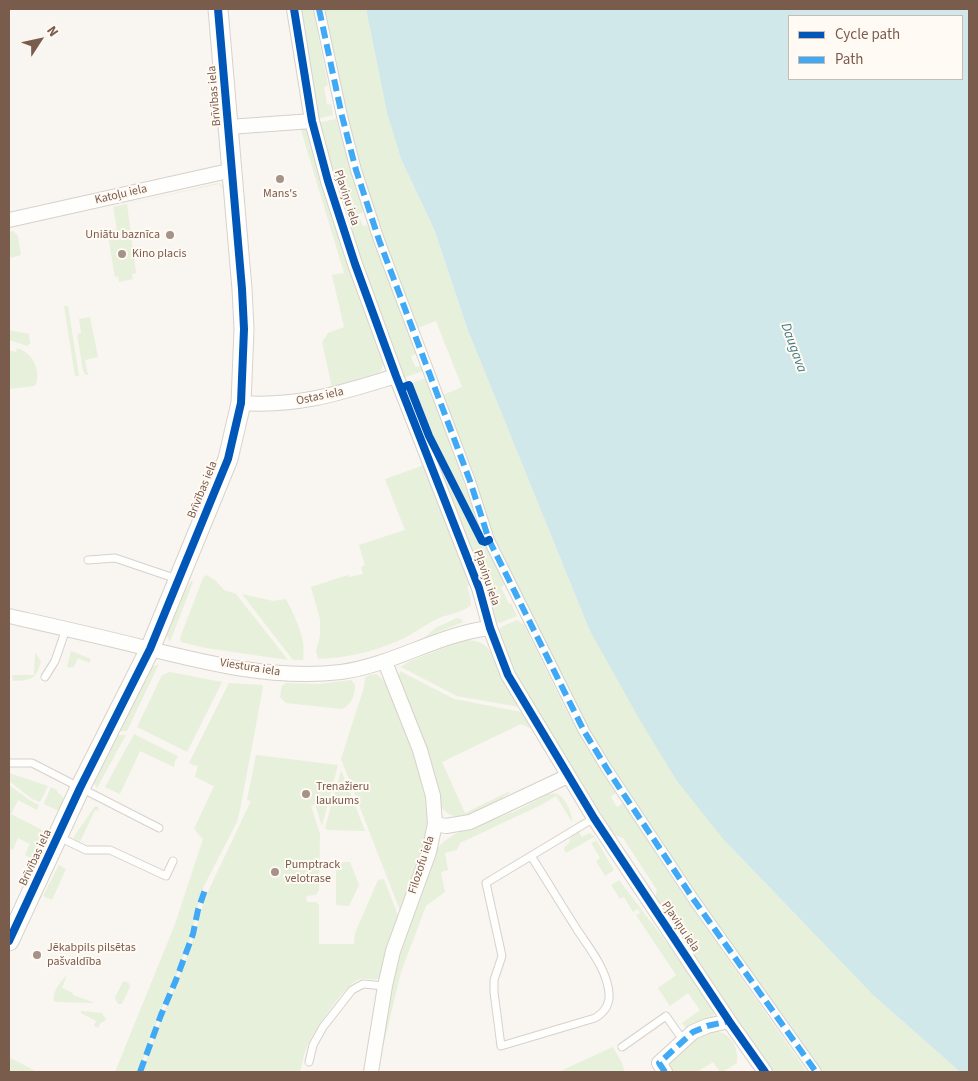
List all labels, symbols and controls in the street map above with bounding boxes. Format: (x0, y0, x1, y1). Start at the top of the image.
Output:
north arrow (15, 15, 65, 65)
legend (788, 15, 963, 80)
text: N (41, 22, 63, 41)
text: Cycle path (835, 24, 900, 45)
text: Path (835, 49, 863, 70)
street label: Brīvības iela (205, 65, 225, 127)
street label: Pļaviņu iela (330, 168, 362, 228)
marker: Mans's (274, 173, 286, 185)
street label: Katoļu iela (93, 182, 149, 208)
place label: Mans's (263, 187, 297, 201)
place label: Uniātu baznīca (85, 228, 160, 242)
marker: Uniātu baznīca (164, 229, 176, 241)
place label: Kino placis (132, 247, 187, 261)
marker: Kino placis (116, 248, 128, 260)
water label: Daugava (776, 321, 810, 375)
street label: Ostas iela (295, 385, 345, 409)
street label: Brīvības iela (185, 459, 221, 521)
street label: Pļaviņu iela (470, 548, 502, 608)
street label: Viestura iela (219, 656, 281, 680)
place label: Trenažieru laukums (316, 780, 369, 808)
marker: Trenažieru laukums (300, 788, 312, 800)
street label: Brīvības iela (17, 827, 55, 889)
street label: Filozofu iela (406, 834, 438, 896)
place label: Pumptrack velotrase (285, 858, 340, 886)
marker: Pumptrack velotrase (269, 866, 281, 878)
street label: Pļaviņu iela (658, 899, 702, 955)
place label: Jēkabpils pilsētas pašvaldība (47, 941, 136, 969)
marker: Jēkabpils pilsētas pašvaldība (31, 949, 43, 961)

